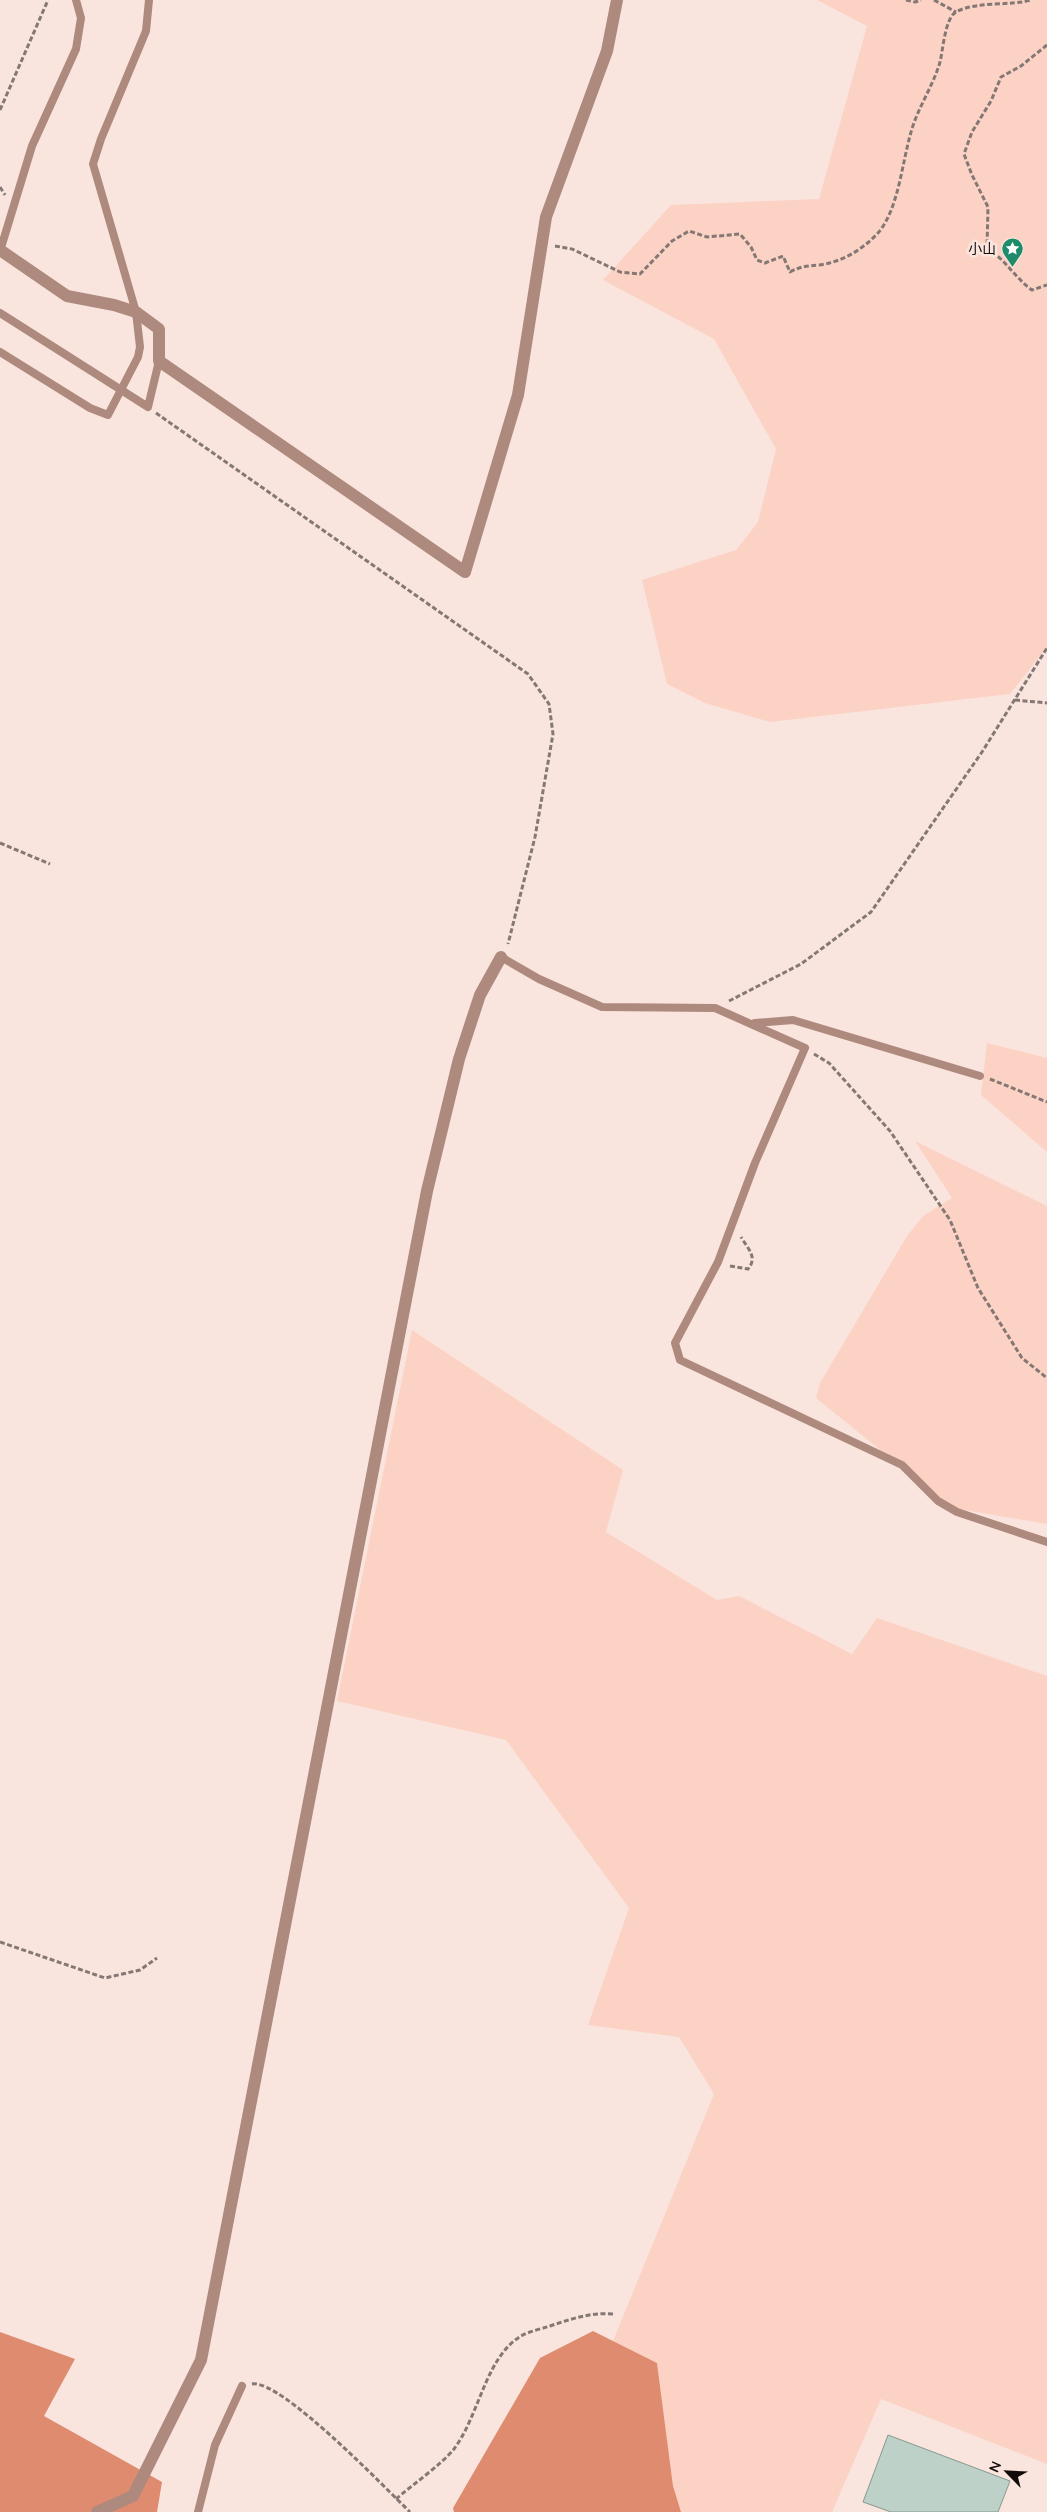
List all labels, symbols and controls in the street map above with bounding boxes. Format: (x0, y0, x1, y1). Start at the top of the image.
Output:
place icon: 小山 (1000, 237, 1024, 268)
place label: 小山 (968, 240, 996, 258)
north arrow (982, 2447, 1032, 2497)
text: N (985, 2458, 1005, 2475)

